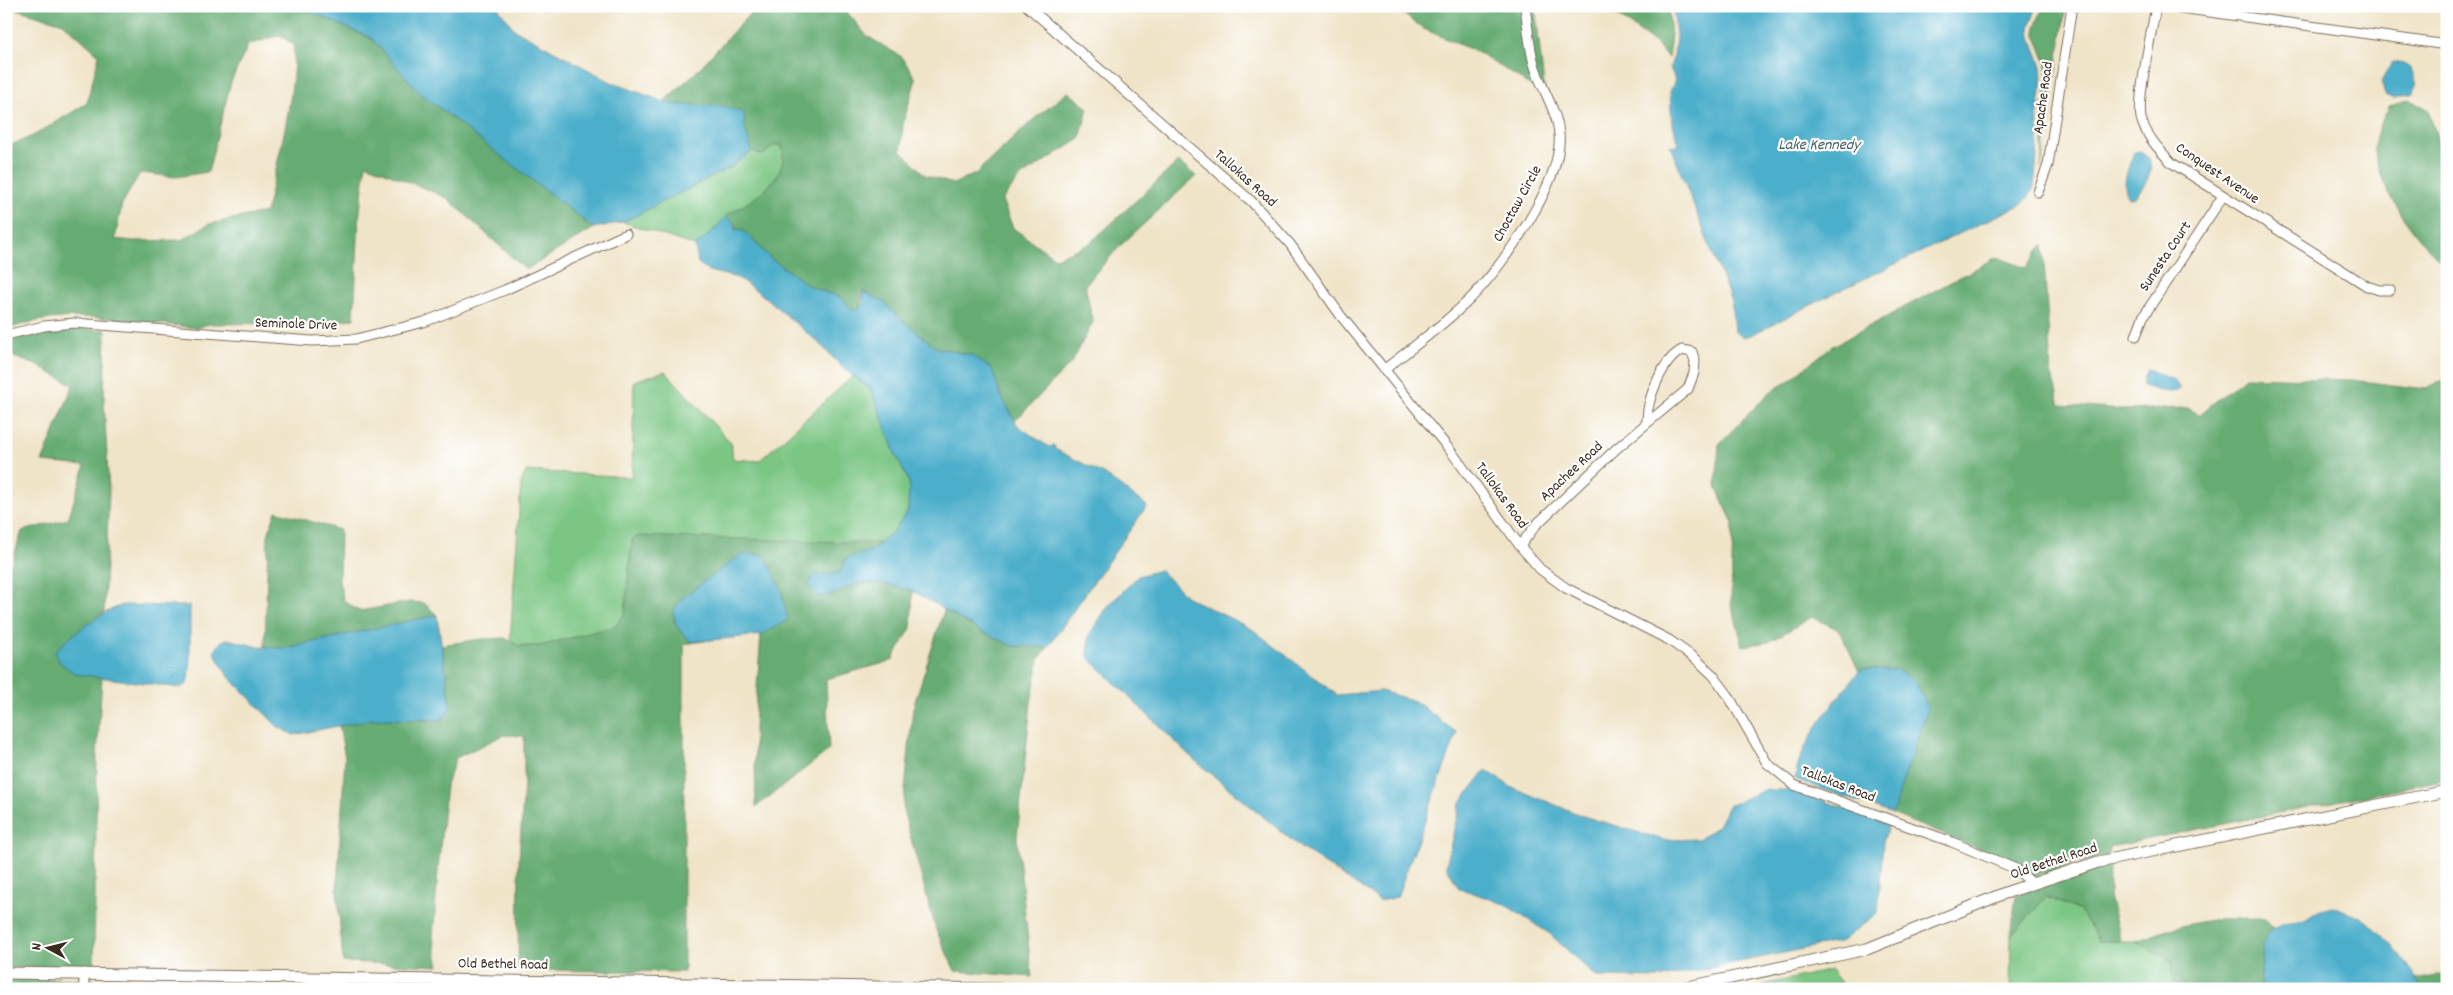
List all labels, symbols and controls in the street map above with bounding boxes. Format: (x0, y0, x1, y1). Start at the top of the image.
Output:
street label: Apache Road (2028, 60, 2060, 136)
water label: Lake Kennedy (1778, 134, 1862, 157)
street label: Conquest Avenue (2171, 138, 2264, 210)
street label: Tallokas Road (1209, 145, 1281, 213)
street label: Choctaw Circle (1488, 161, 1548, 246)
street label: Sunesta Court (2134, 217, 2198, 297)
street label: Seminole Drive (254, 313, 338, 337)
street label: Apachee Road (1535, 437, 1609, 507)
street label: Tallokas Road (1469, 458, 1533, 534)
street label: Tallokas Road (1798, 761, 1878, 809)
street label: Old Bethel Road (2008, 838, 2100, 886)
north arrow (22, 922, 72, 972)
text: N (27, 942, 47, 951)
street label: Old Bethel Road (458, 953, 548, 977)

